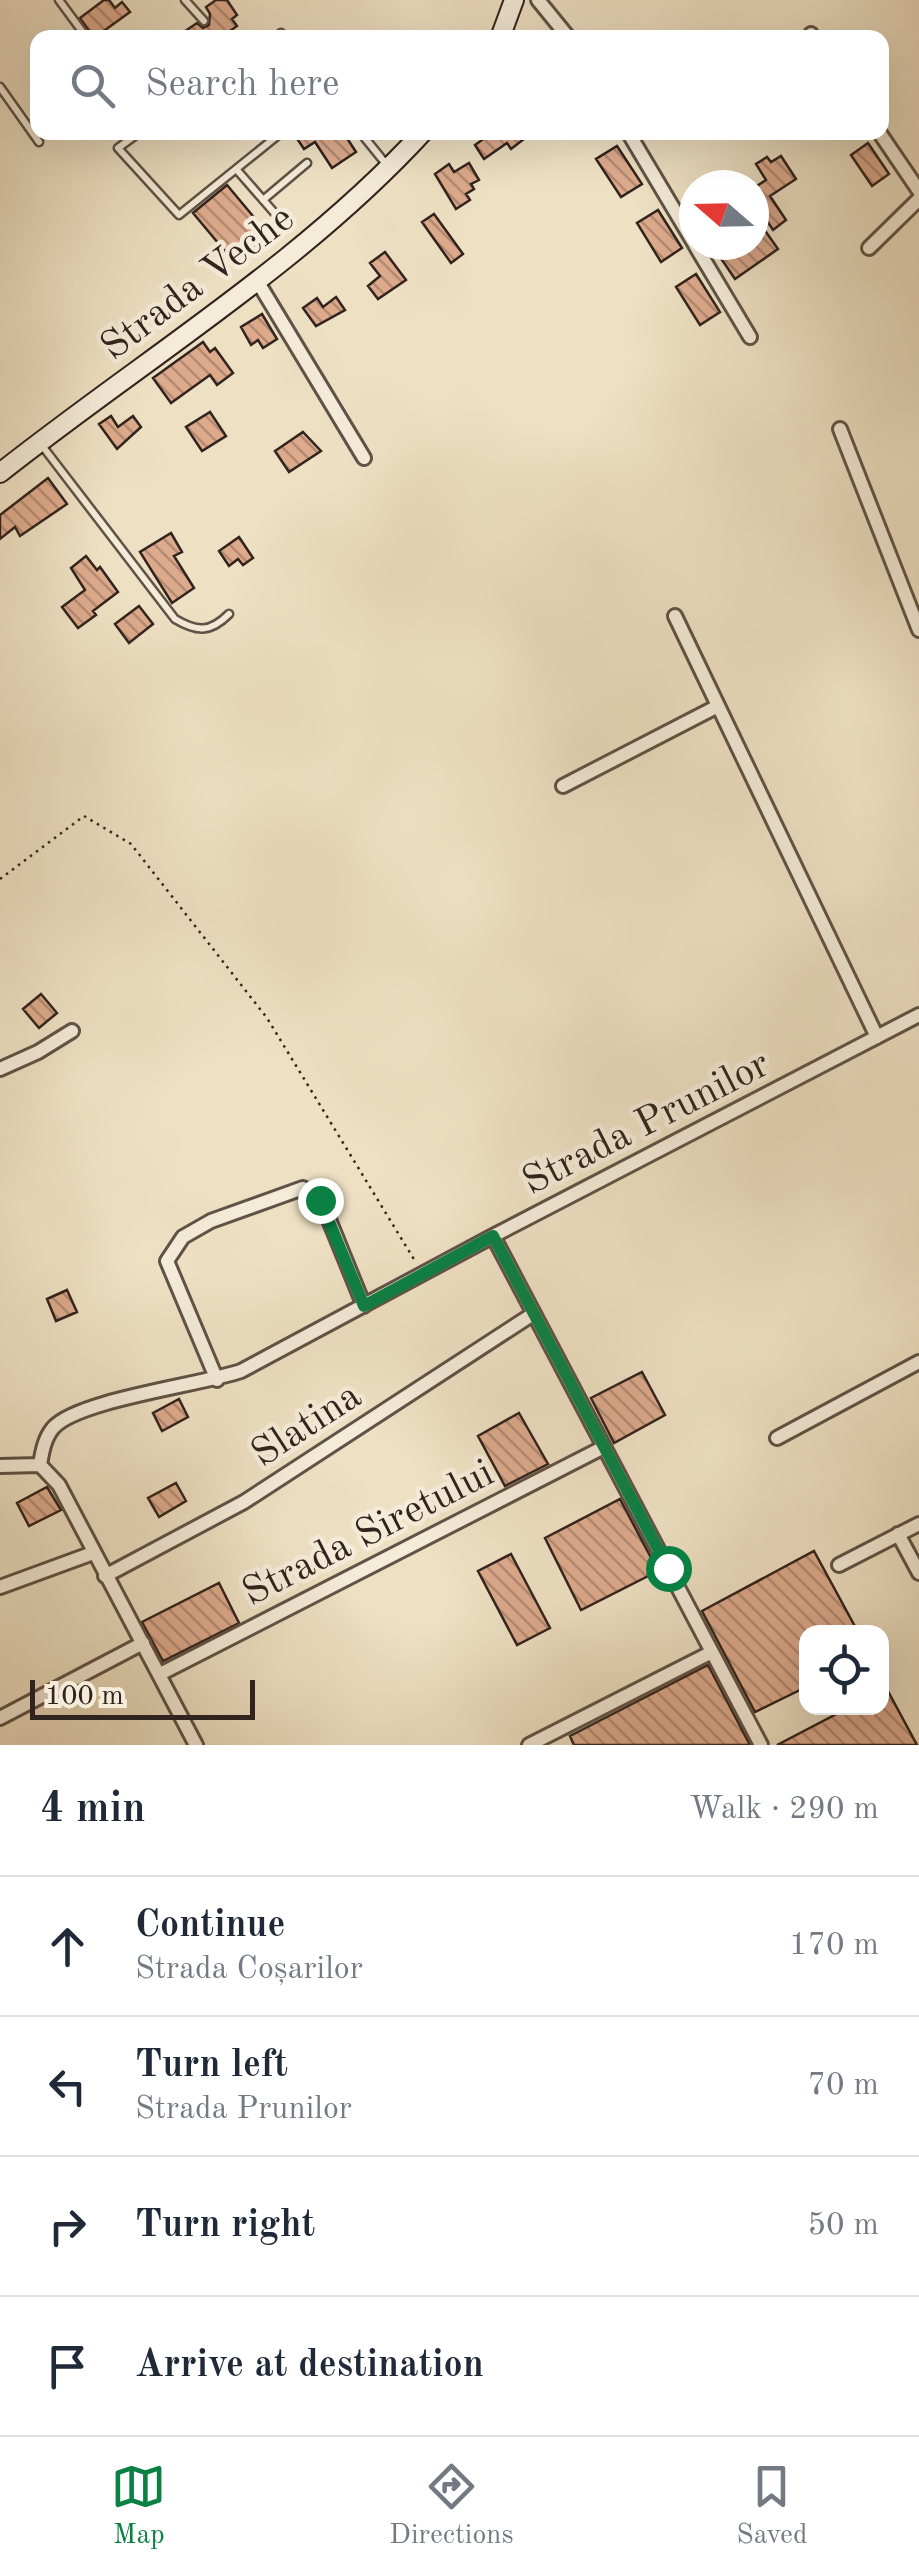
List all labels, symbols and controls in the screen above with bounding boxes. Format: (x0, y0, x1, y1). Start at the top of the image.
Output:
search box (30, 30, 889, 140)
icon: search (65, 58, 120, 113)
text: Search here (145, 66, 340, 104)
north arrow (679, 170, 769, 260)
street label: Strada Veche (95, 199, 302, 369)
street label: Strada Prunilor (517, 1045, 777, 1204)
route end (298, 1178, 344, 1224)
street label: Slatina (245, 1376, 369, 1476)
street label: Strada Siretului (237, 1454, 501, 1615)
route start (646, 1546, 692, 1592)
map controls (799, 1625, 889, 1715)
button: locate (799, 1625, 889, 1715)
scale bar (30, 1675, 255, 1720)
text: 100 m (45, 1683, 124, 1711)
text: 4 min (40, 1789, 146, 1831)
text: Walk · 290 m (689, 1794, 879, 1826)
text: Continue (135, 1907, 285, 1945)
icon: ahead (40, 1919, 95, 1974)
text: 170 m (789, 1930, 879, 1962)
text: Strada Coșarilor (135, 1954, 363, 1986)
text: Turn left (135, 2047, 288, 2085)
icon: left (40, 2059, 95, 2114)
text: 70 m (808, 2070, 879, 2102)
text: Strada Prunilor (135, 2094, 352, 2126)
icon: right (40, 2199, 95, 2254)
text: Turn right (135, 2207, 315, 2245)
text: 50 m (808, 2210, 879, 2242)
icon: arrive (40, 2339, 95, 2394)
text: Arrive at destination (135, 2347, 484, 2385)
tab: Map (111, 2459, 166, 2554)
tab: Directions (389, 2459, 514, 2554)
tab: Saved (736, 2459, 808, 2554)

